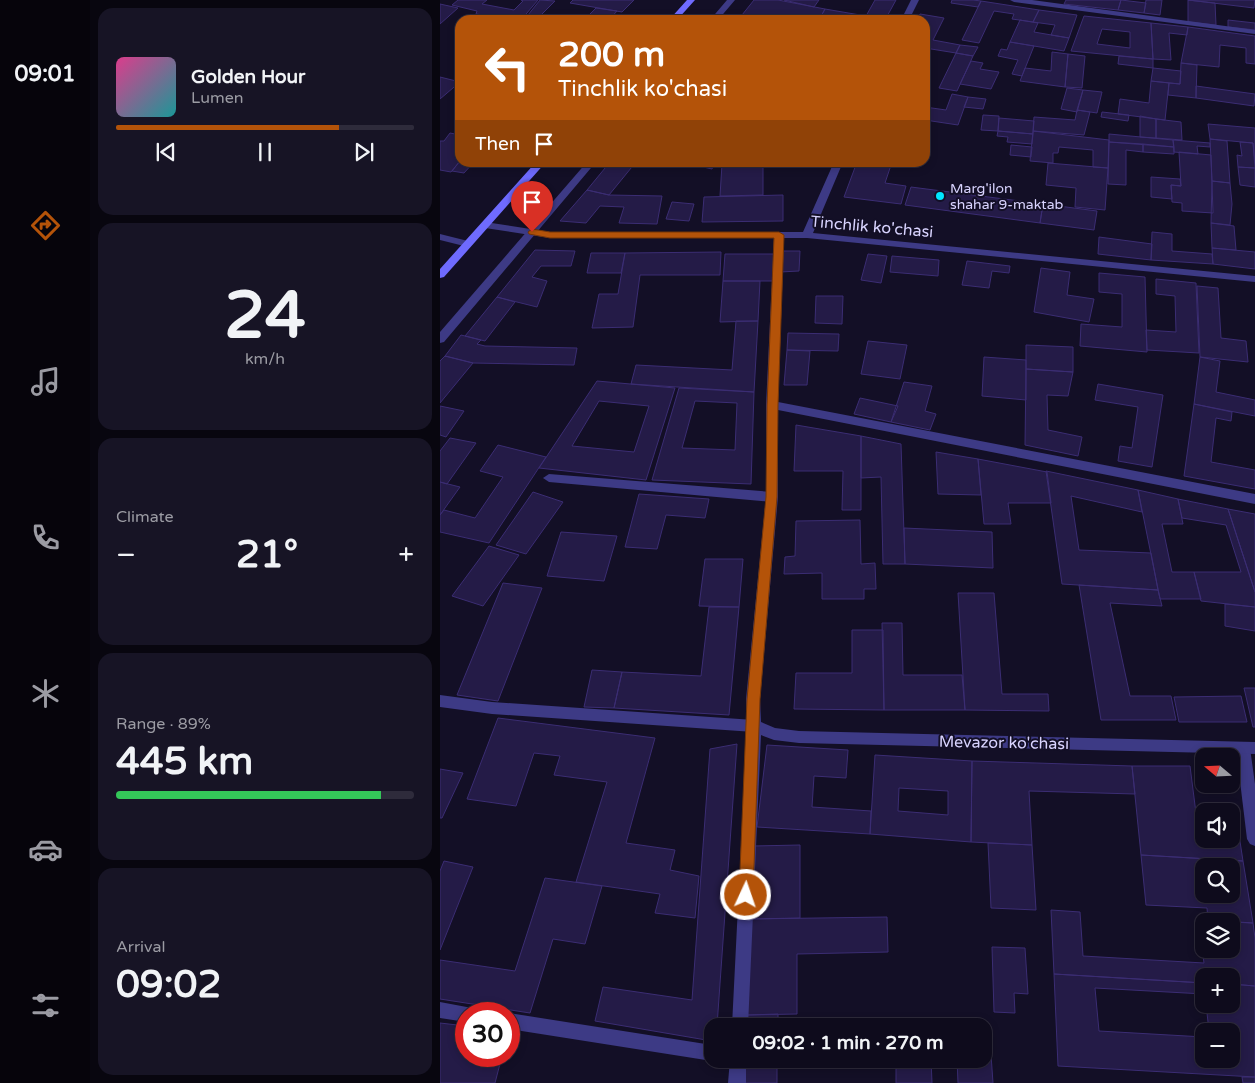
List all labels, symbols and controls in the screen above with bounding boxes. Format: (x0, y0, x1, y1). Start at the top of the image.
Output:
text: 200 m (558, 34, 665, 76)
icon: left (475, 35, 540, 100)
text: 09:01 (15, 61, 75, 87)
text: Golden Hour (191, 66, 305, 88)
text: Tinchlik ko'chasi (558, 76, 727, 102)
text: Lumen (191, 88, 243, 108)
icon: arrive (530, 130, 558, 158)
text: Then (475, 133, 520, 155)
icon: previous (152, 138, 180, 166)
icon: pause (251, 138, 279, 166)
icon: next (350, 138, 378, 166)
place label: Marg'ilon shahar 9-maktab (950, 180, 1064, 213)
pin (511, 181, 553, 232)
icon: arrive (518, 188, 546, 216)
marker: Marg'ilon shahar 9-maktab (934, 190, 946, 202)
icon: directions (28, 208, 63, 243)
street label: Tinchlik ko'chasi (810, 212, 934, 242)
text: 24 (224, 277, 306, 356)
text: km/h (245, 349, 285, 369)
icon: music (28, 364, 63, 399)
text: Climate (116, 507, 174, 527)
icon: phone (28, 520, 63, 555)
text: 21° (236, 532, 298, 578)
text: − (116, 538, 136, 572)
text: + (398, 538, 414, 572)
icon: climate (28, 676, 63, 711)
text: Range · 89% (116, 714, 211, 734)
street label: Mevazor ko'chasi (939, 732, 1069, 754)
text: 445 km (116, 739, 253, 785)
north arrow (1195, 748, 1240, 792)
map controls (1195, 748, 1240, 1068)
button: sound (1195, 803, 1240, 848)
icon: car (28, 832, 63, 867)
button: search (1195, 858, 1240, 903)
position arrow (719, 868, 771, 920)
button: layers (1195, 913, 1240, 958)
text: Arrival (116, 937, 165, 957)
text: 09:02 (116, 962, 221, 1008)
button: + (1195, 968, 1240, 1013)
icon: filters (28, 988, 63, 1023)
speed limit sign: 30 (455, 1002, 520, 1067)
button: − (1195, 1023, 1240, 1068)
text: 09:02 · 1 min · 270 m (752, 1032, 944, 1054)

